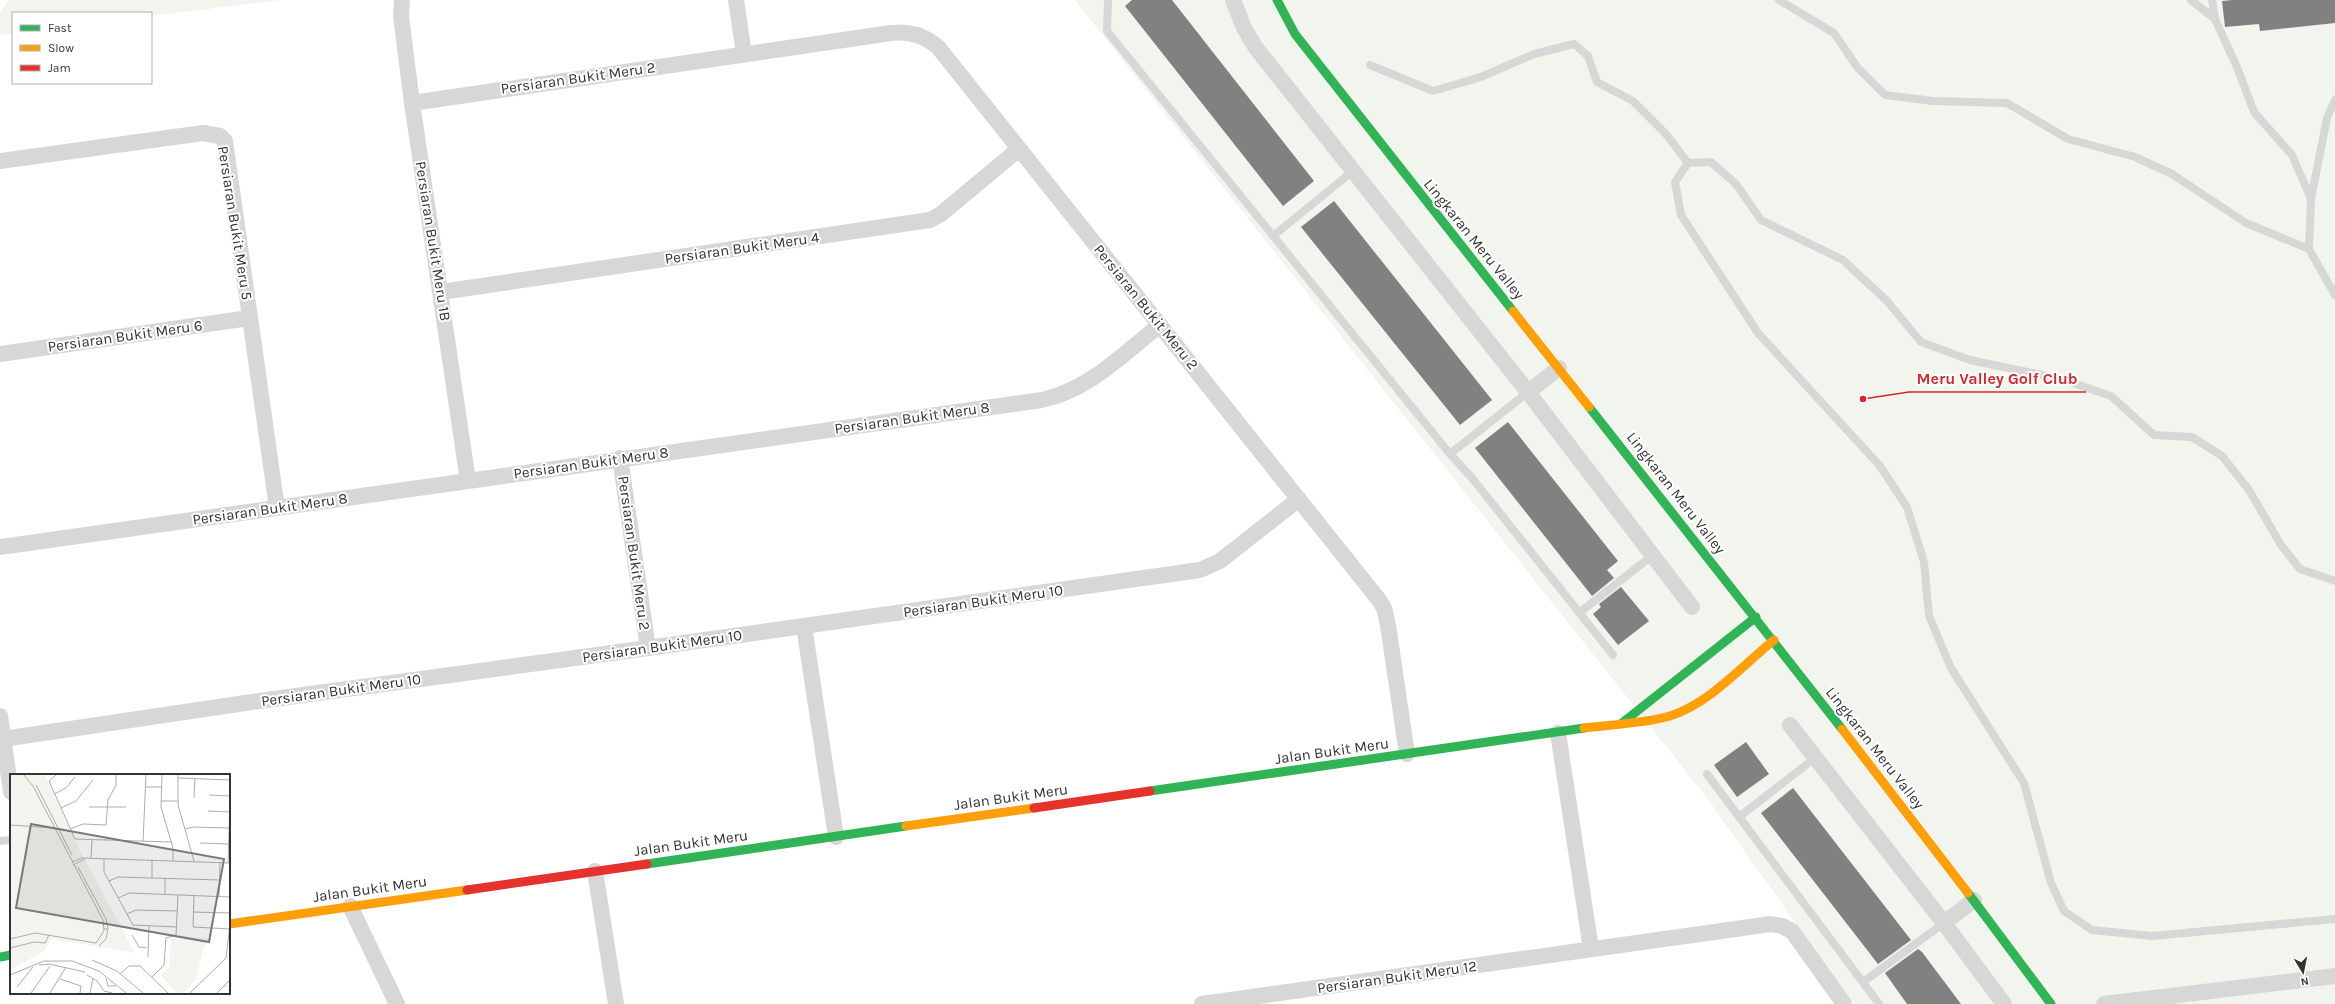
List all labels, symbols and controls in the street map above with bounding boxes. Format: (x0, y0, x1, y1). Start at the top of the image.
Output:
legend (12, 12, 152, 84)
text: Fast (48, 21, 72, 35)
text: Slow (48, 41, 74, 55)
street label: Persiaran Bukit Meru 2 (499, 58, 657, 98)
text: Jam (48, 61, 71, 75)
street label: Persiaran Bukit Meru 5 (214, 145, 256, 301)
street label: Persiaran Bukit Meru 1B (411, 160, 455, 322)
street label: Lingkaran Meru Valley (1420, 175, 1528, 303)
street label: Persiaran Bukit Meru 4 (664, 228, 821, 268)
street label: Persiaran Bukit Meru 2 (1090, 241, 1202, 373)
street label: Persiaran Bukit Meru 6 (47, 316, 203, 356)
callout: Meru Valley Golf Club (1909, 364, 2086, 392)
text: Meru Valley Golf Club (1916, 369, 2078, 388)
street label: Persiaran Bukit Meru 8 (833, 398, 991, 438)
street label: Lingkaran Meru Valley (1623, 428, 1729, 558)
street label: Persiaran Bukit Meru 8 (512, 443, 670, 483)
street label: Persiaran Bukit Meru 2 (614, 474, 654, 632)
street label: Persiaran Bukit Meru 8 (191, 489, 349, 529)
street label: Persiaran Bukit Meru 10 (902, 581, 1064, 621)
street label: Persiaran Bukit Meru 10 (581, 626, 743, 666)
street label: Persiaran Bukit Meru 10 (260, 670, 422, 710)
street label: Lingkaran Meru Valley (1822, 683, 1928, 813)
street label: Jalan Bukit Meru (1274, 734, 1390, 768)
inset map (10, 774, 230, 994)
street label: Jalan Bukit Meru (953, 780, 1069, 814)
street label: Jalan Bukit Meru (633, 826, 749, 860)
street label: Jalan Bukit Meru (312, 872, 428, 906)
north arrow (2283, 952, 2323, 992)
street label: Persiaran Bukit Meru 12 (1316, 957, 1478, 997)
text: N (2300, 974, 2310, 988)

